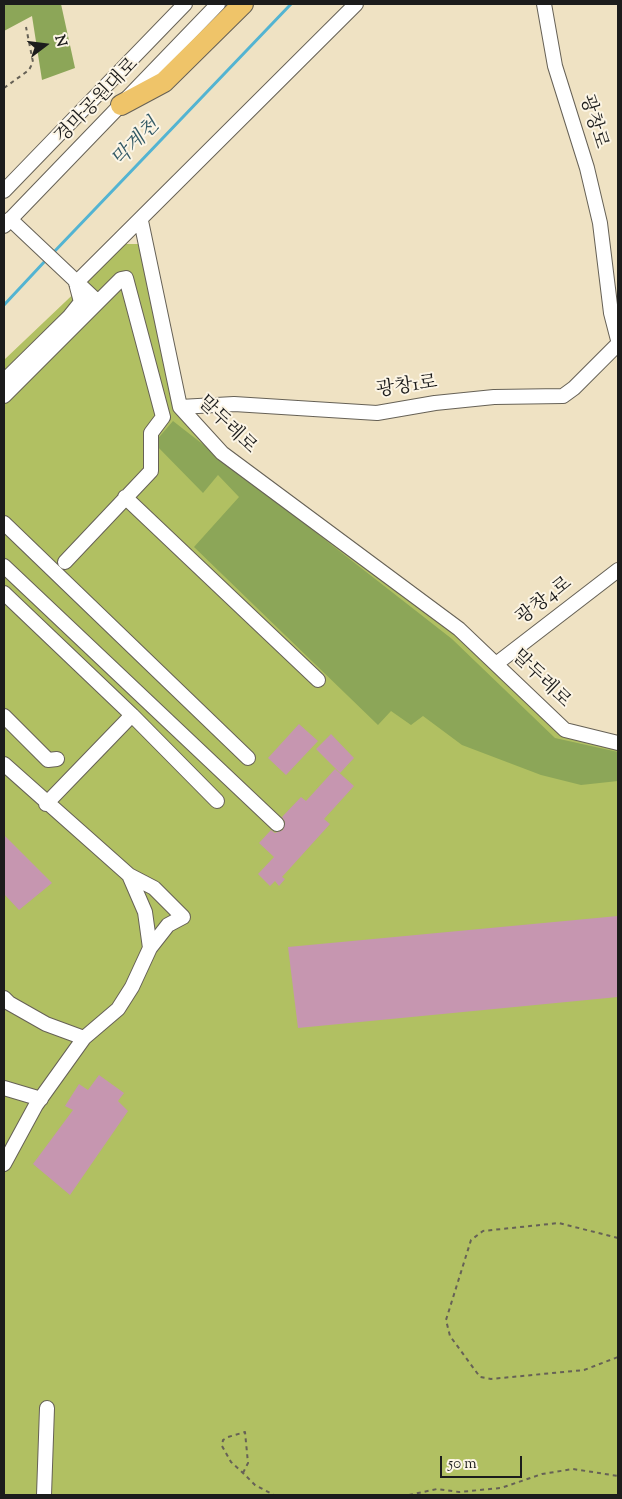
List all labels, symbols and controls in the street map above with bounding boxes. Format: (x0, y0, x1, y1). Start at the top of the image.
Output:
north arrow (20, 20, 70, 70)
text: N (48, 33, 71, 49)
street label: 경마공원대로 (52, 54, 144, 150)
street label: 광창로 (573, 92, 611, 152)
water label: 막계천 (108, 115, 166, 173)
street label: 광창1로 (375, 372, 439, 404)
street label: 말두레로 (192, 392, 260, 460)
street label: 광창4로 (513, 573, 577, 631)
street label: 말두레로 (506, 646, 574, 714)
scale bar (442, 1446, 524, 1478)
text: 50 m (448, 1454, 477, 1475)

